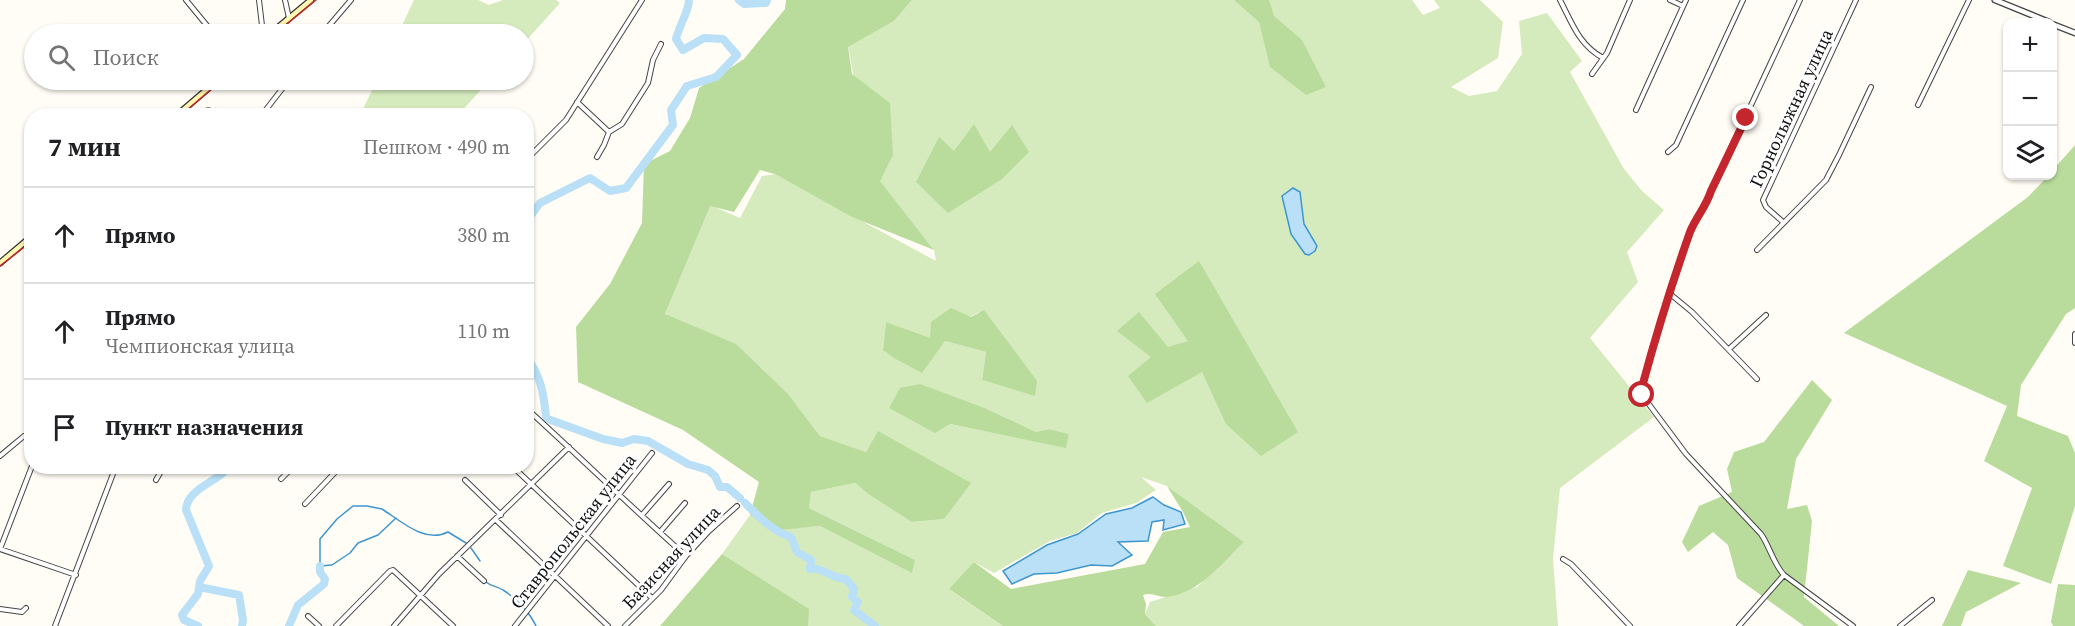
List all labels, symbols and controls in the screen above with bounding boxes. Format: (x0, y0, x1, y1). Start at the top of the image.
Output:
map controls (2003, 18, 2057, 180)
button: + (2003, 18, 2057, 72)
search box (24, 24, 534, 90)
street label: Горнолыжная улица (1743, 24, 1839, 191)
icon: search (45, 41, 78, 74)
text: Поиск (93, 42, 159, 72)
button: − (2003, 72, 2057, 126)
route end (1732, 104, 1758, 130)
button: layers (2003, 126, 2057, 180)
text: 7 мин (48, 129, 121, 165)
text: Пешком · 490 m (363, 133, 510, 161)
icon: ahead (48, 219, 81, 252)
text: Прямо (105, 220, 175, 250)
text: 380 m (457, 221, 510, 249)
text: Прямо (105, 302, 175, 332)
icon: ahead (48, 315, 81, 348)
text: 110 m (457, 317, 510, 345)
text: Чемпионская улица (105, 332, 295, 360)
route start (1628, 381, 1654, 407)
icon: arrive (48, 411, 81, 444)
text: Пункт назначения (105, 412, 303, 442)
street label: Ставропольская улица (504, 447, 642, 614)
street label: Базисная улица (616, 499, 726, 614)

